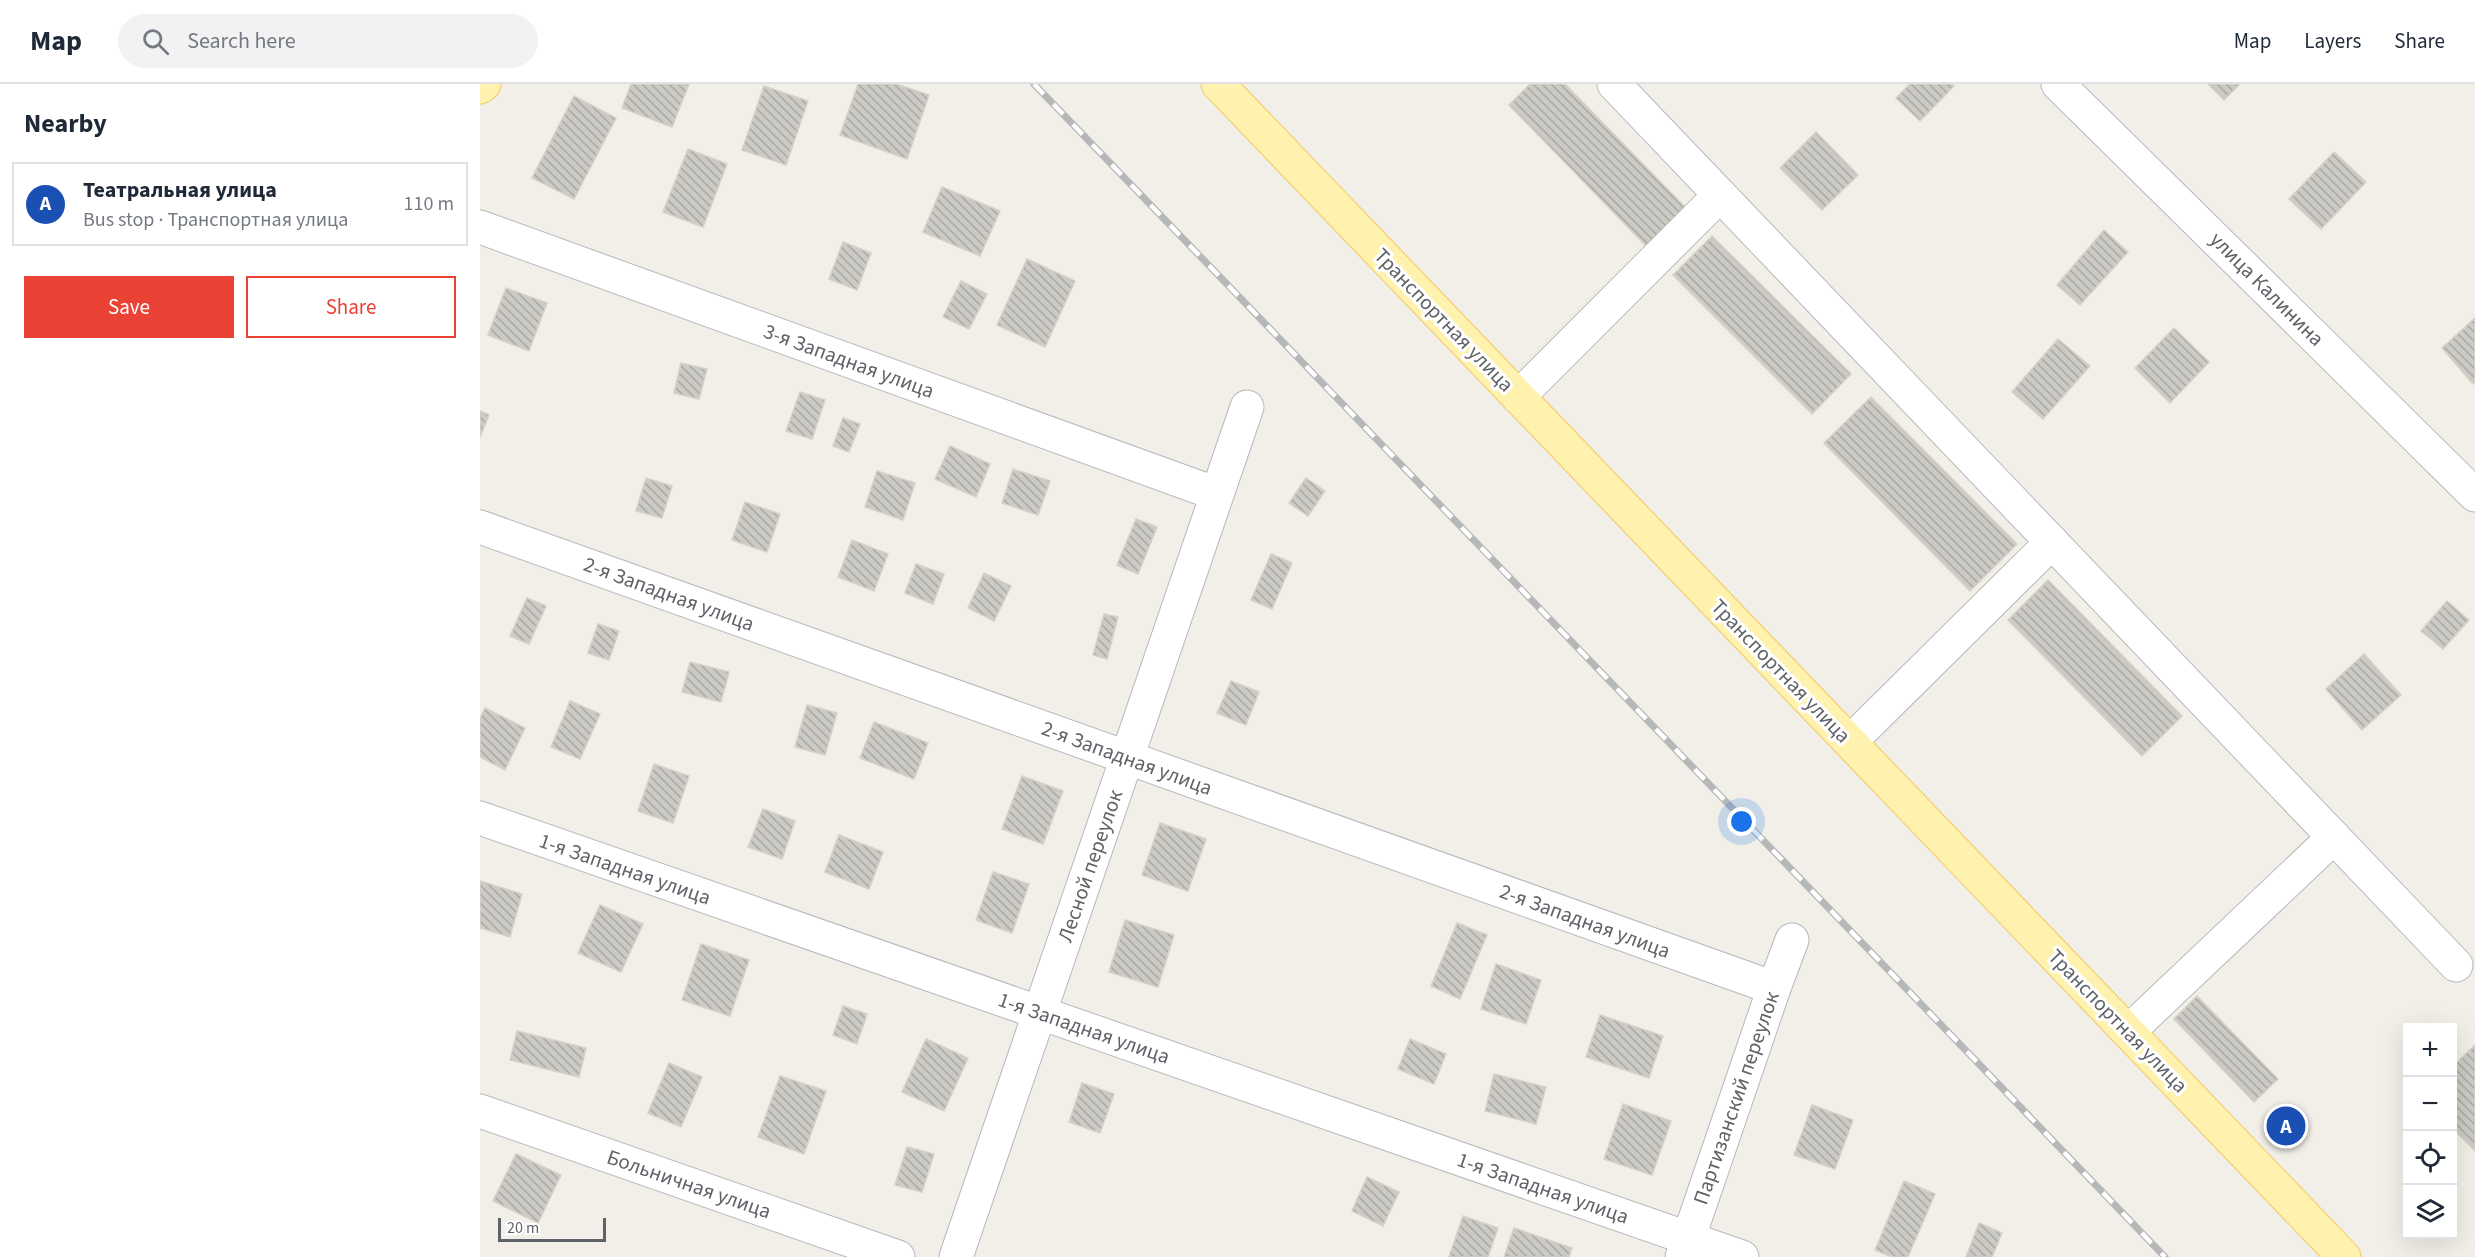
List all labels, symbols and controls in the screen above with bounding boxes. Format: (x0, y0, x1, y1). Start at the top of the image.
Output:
search box (118, 14, 538, 68)
text: Map (30, 21, 82, 61)
icon: search (139, 25, 172, 58)
text: Search here (187, 25, 296, 57)
text: Map (2234, 26, 2271, 56)
text: Layers (2304, 26, 2361, 56)
text: Share (2394, 26, 2445, 56)
text: Nearby (24, 105, 107, 142)
text: Театральная улица (83, 174, 277, 206)
text: A (40, 190, 51, 218)
text: 110 m (404, 190, 454, 218)
text: Bus stop · Транспортная улица (83, 206, 348, 234)
street label: улица Калинина (2203, 225, 2331, 353)
street label: Транспортная улица (1367, 241, 1521, 399)
button: Save (24, 276, 234, 338)
button: Share (246, 276, 456, 338)
street label: 3-я Западная улица (759, 316, 939, 406)
street label: 2-я Западная улица (579, 549, 759, 639)
street label: Транспортная улица (1704, 592, 1858, 750)
street label: 2-я Западная улица (1037, 713, 1217, 803)
street label: Лесной переулок (1050, 785, 1130, 946)
your location (1727, 807, 1756, 836)
street label: 1-я Западная улица (535, 826, 715, 912)
street label: 2-я Западная улица (1495, 876, 1675, 966)
street label: Транспортная улица (2041, 942, 2195, 1100)
street label: 1-я Западная улица (994, 985, 1174, 1071)
street label: Партизанский переулок (1685, 987, 1787, 1209)
map controls (2403, 1023, 2457, 1239)
button: + (2403, 1023, 2457, 1077)
button: − (2403, 1077, 2457, 1131)
pin: A (2266, 1104, 2306, 1148)
button: locate (2403, 1131, 2457, 1185)
street label: Больничная улица (603, 1142, 775, 1226)
street label: 1-я Западная улица (1453, 1145, 1633, 1231)
button: layers (2403, 1185, 2457, 1239)
scale bar (498, 1215, 606, 1242)
text: 20 m (507, 1217, 539, 1239)

